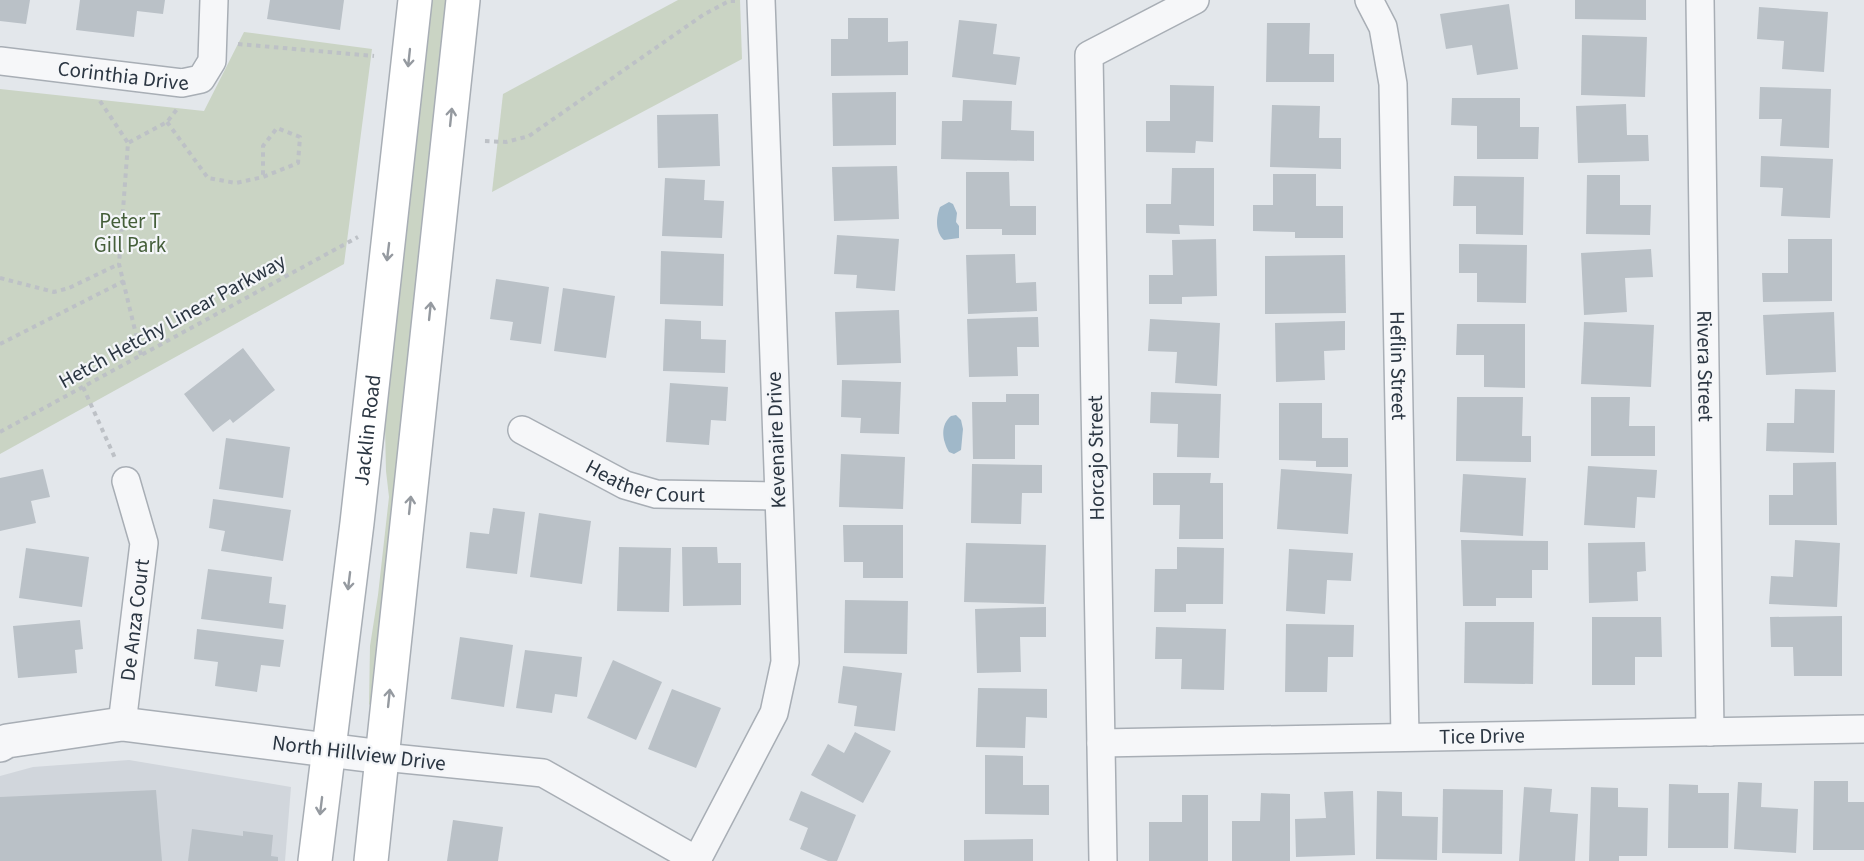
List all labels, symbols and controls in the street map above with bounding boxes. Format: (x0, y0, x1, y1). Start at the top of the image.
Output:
one-way arrow (403, 48, 414, 68)
street label: Corinthia Drive (56, 53, 191, 99)
one-way arrow (446, 107, 457, 127)
park label: Peter T Gill Park (94, 206, 167, 260)
one-way arrow (382, 242, 393, 261)
street label: Hetch Hetchy Linear Parkway (53, 246, 291, 396)
one-way arrow (425, 301, 436, 321)
street label: Rivera Street (1689, 310, 1721, 422)
street label: Heflin Street (1382, 311, 1414, 420)
street label: Kevenaire Drive (759, 371, 793, 509)
street label: Jacklin Road (346, 373, 388, 487)
street label: Horcajo Street (1080, 395, 1112, 521)
street label: Heather Court (580, 452, 705, 510)
one-way arrow (405, 495, 416, 515)
street label: De Anza Court (112, 557, 157, 683)
one-way arrow (344, 571, 355, 591)
one-way arrow (384, 689, 395, 709)
street label: Tice Drive (1439, 720, 1525, 752)
street label: North Hillview Drive (270, 727, 448, 779)
one-way arrow (315, 795, 326, 815)

